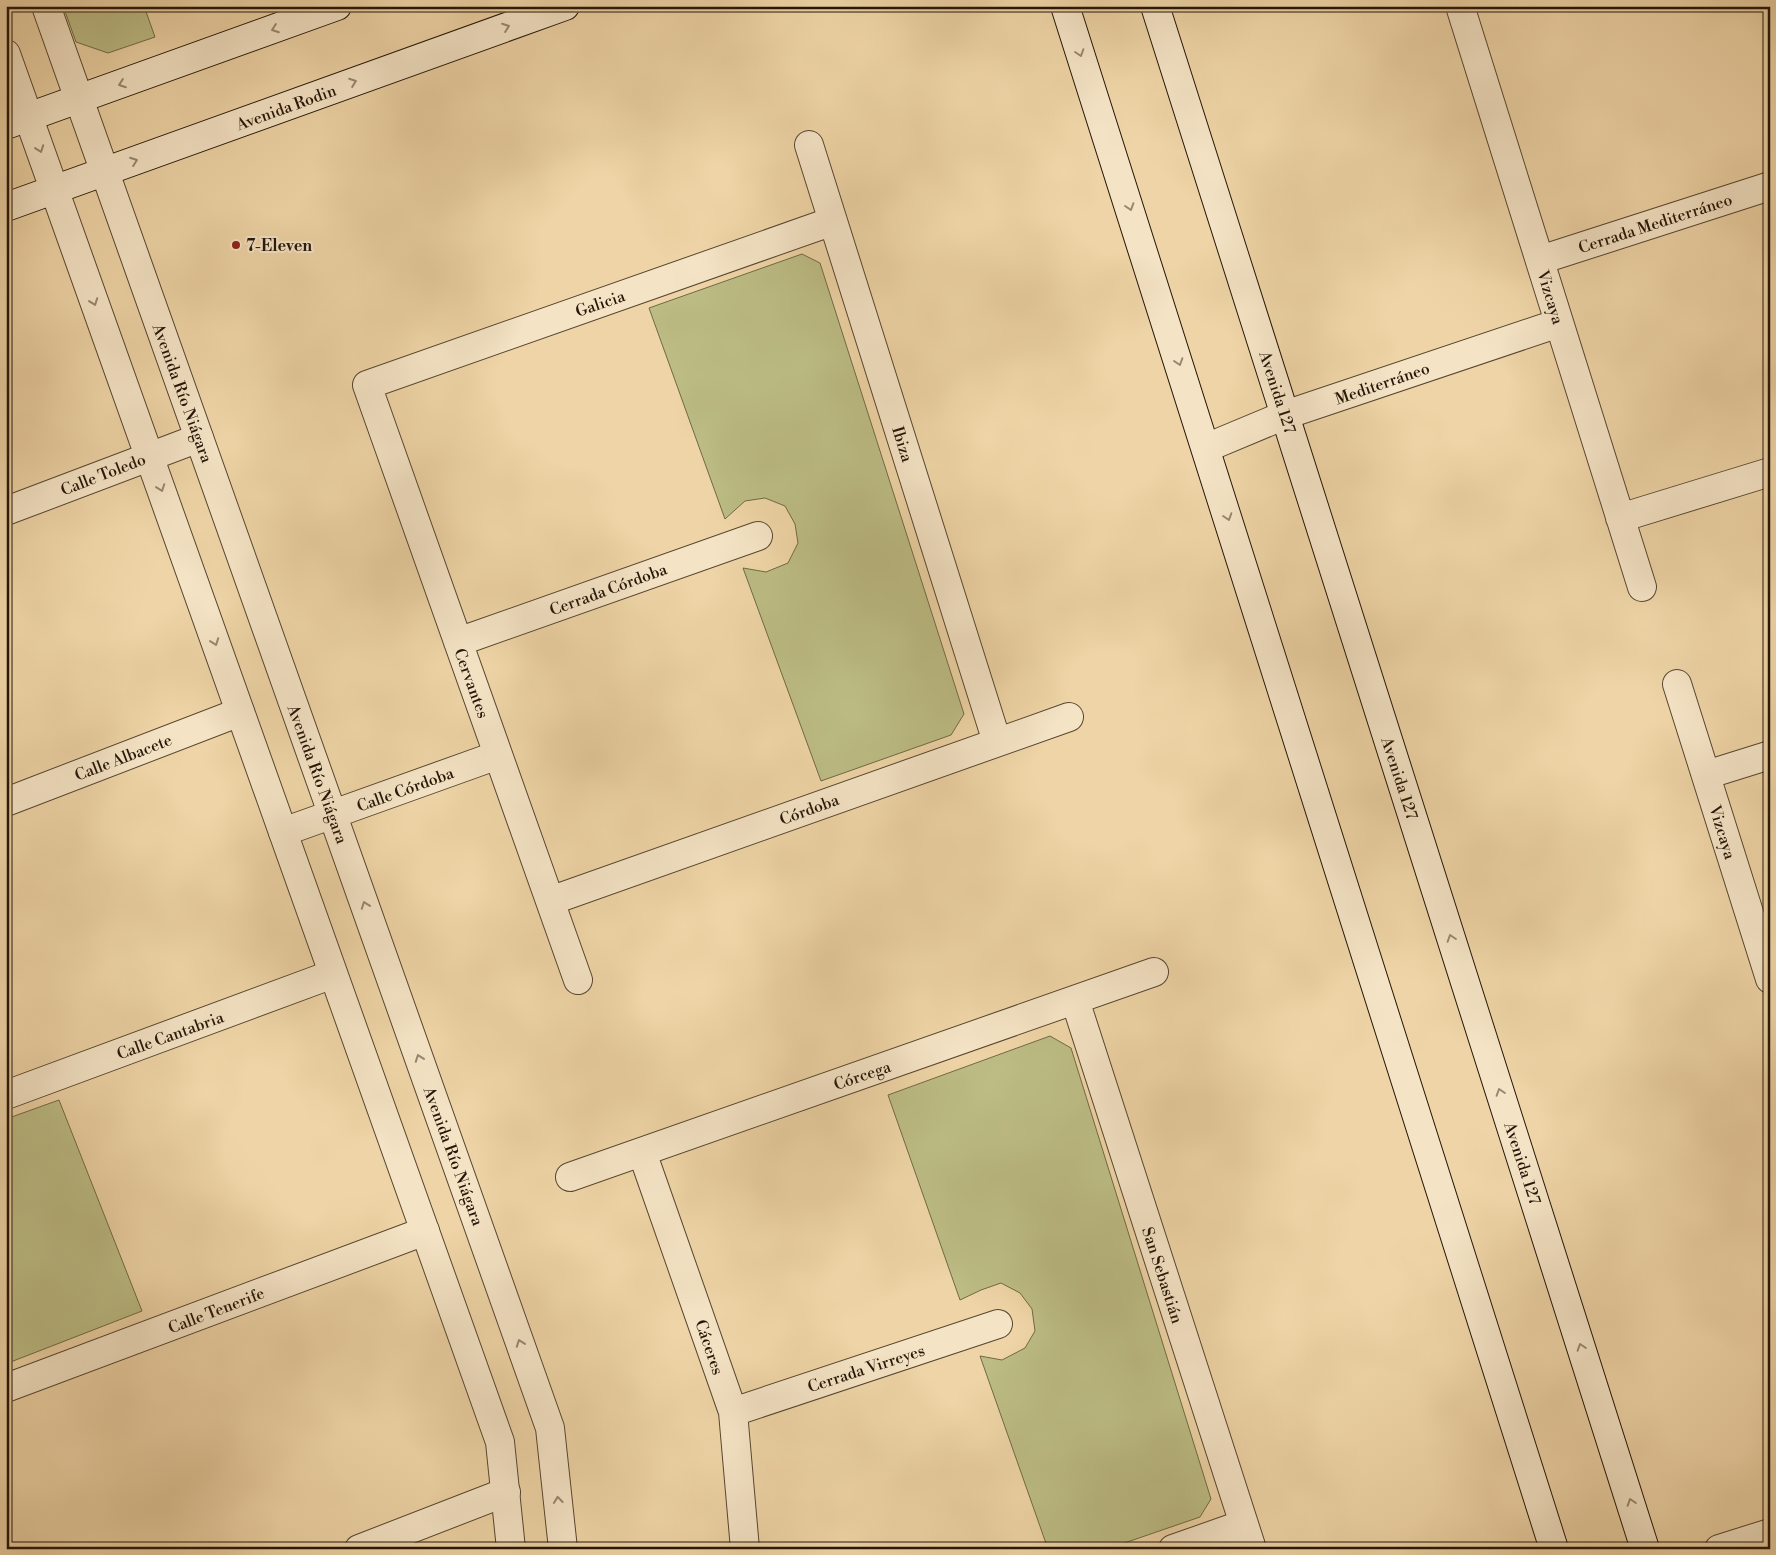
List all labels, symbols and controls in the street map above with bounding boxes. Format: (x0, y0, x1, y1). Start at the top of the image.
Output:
one-way arrow (271, 23, 279, 33)
one-way arrow (501, 23, 510, 33)
one-way arrow (1075, 48, 1085, 56)
one-way arrow (118, 78, 126, 88)
one-way arrow (348, 78, 357, 88)
street label: Avenida Rodin (233, 80, 340, 136)
one-way arrow (34, 145, 44, 153)
one-way arrow (130, 157, 138, 167)
street label: Cerrada Mediterráneo (1576, 190, 1735, 258)
one-way arrow (1124, 203, 1134, 211)
place label: 7-Eleven (246, 236, 312, 256)
marker: 7-Eleven (230, 239, 242, 251)
street label: Vizcaya (1532, 267, 1568, 328)
street label: Galicia (573, 286, 629, 322)
one-way arrow (88, 298, 98, 306)
street label: Avenida Río Niágara (147, 320, 217, 466)
street label: Avenida 127 (1254, 348, 1300, 436)
one-way arrow (1173, 358, 1183, 366)
street label: Mediterráneo (1332, 358, 1432, 409)
street label: Ibiza (887, 424, 917, 465)
street label: Calle Toledo (58, 450, 149, 500)
one-way arrow (155, 484, 165, 492)
one-way arrow (1222, 513, 1232, 521)
street label: Cerrada Córdoba (547, 559, 671, 621)
one-way arrow (209, 637, 219, 645)
street label: Cervantes (449, 646, 493, 721)
street label: Avenida Río Niágara (282, 701, 352, 847)
street label: Calle Albacete (72, 730, 175, 786)
street label: Avenida 127 (1376, 734, 1422, 822)
street label: Calle Córdoba (354, 763, 458, 817)
street label: Córdoba (777, 790, 843, 830)
street label: Vizcaya (1704, 802, 1740, 863)
one-way arrow (361, 901, 371, 910)
one-way arrow (1447, 934, 1457, 942)
street label: Calle Cantabria (114, 1007, 227, 1065)
one-way arrow (415, 1055, 425, 1063)
street label: Córcega (831, 1057, 894, 1095)
street label: Avenida Río Niágara (418, 1083, 488, 1229)
one-way arrow (1496, 1089, 1506, 1097)
street label: Avenida 127 (1499, 1119, 1545, 1207)
street label: San Sebastián (1137, 1225, 1187, 1327)
street label: Calle Tenerife (165, 1283, 267, 1338)
street label: Cáceres (690, 1317, 728, 1378)
one-way arrow (516, 1340, 526, 1348)
street label: Cerrada Virreyes (805, 1341, 928, 1397)
one-way arrow (1577, 1344, 1587, 1352)
one-way arrow (553, 1496, 564, 1504)
one-way arrow (1626, 1499, 1636, 1507)

